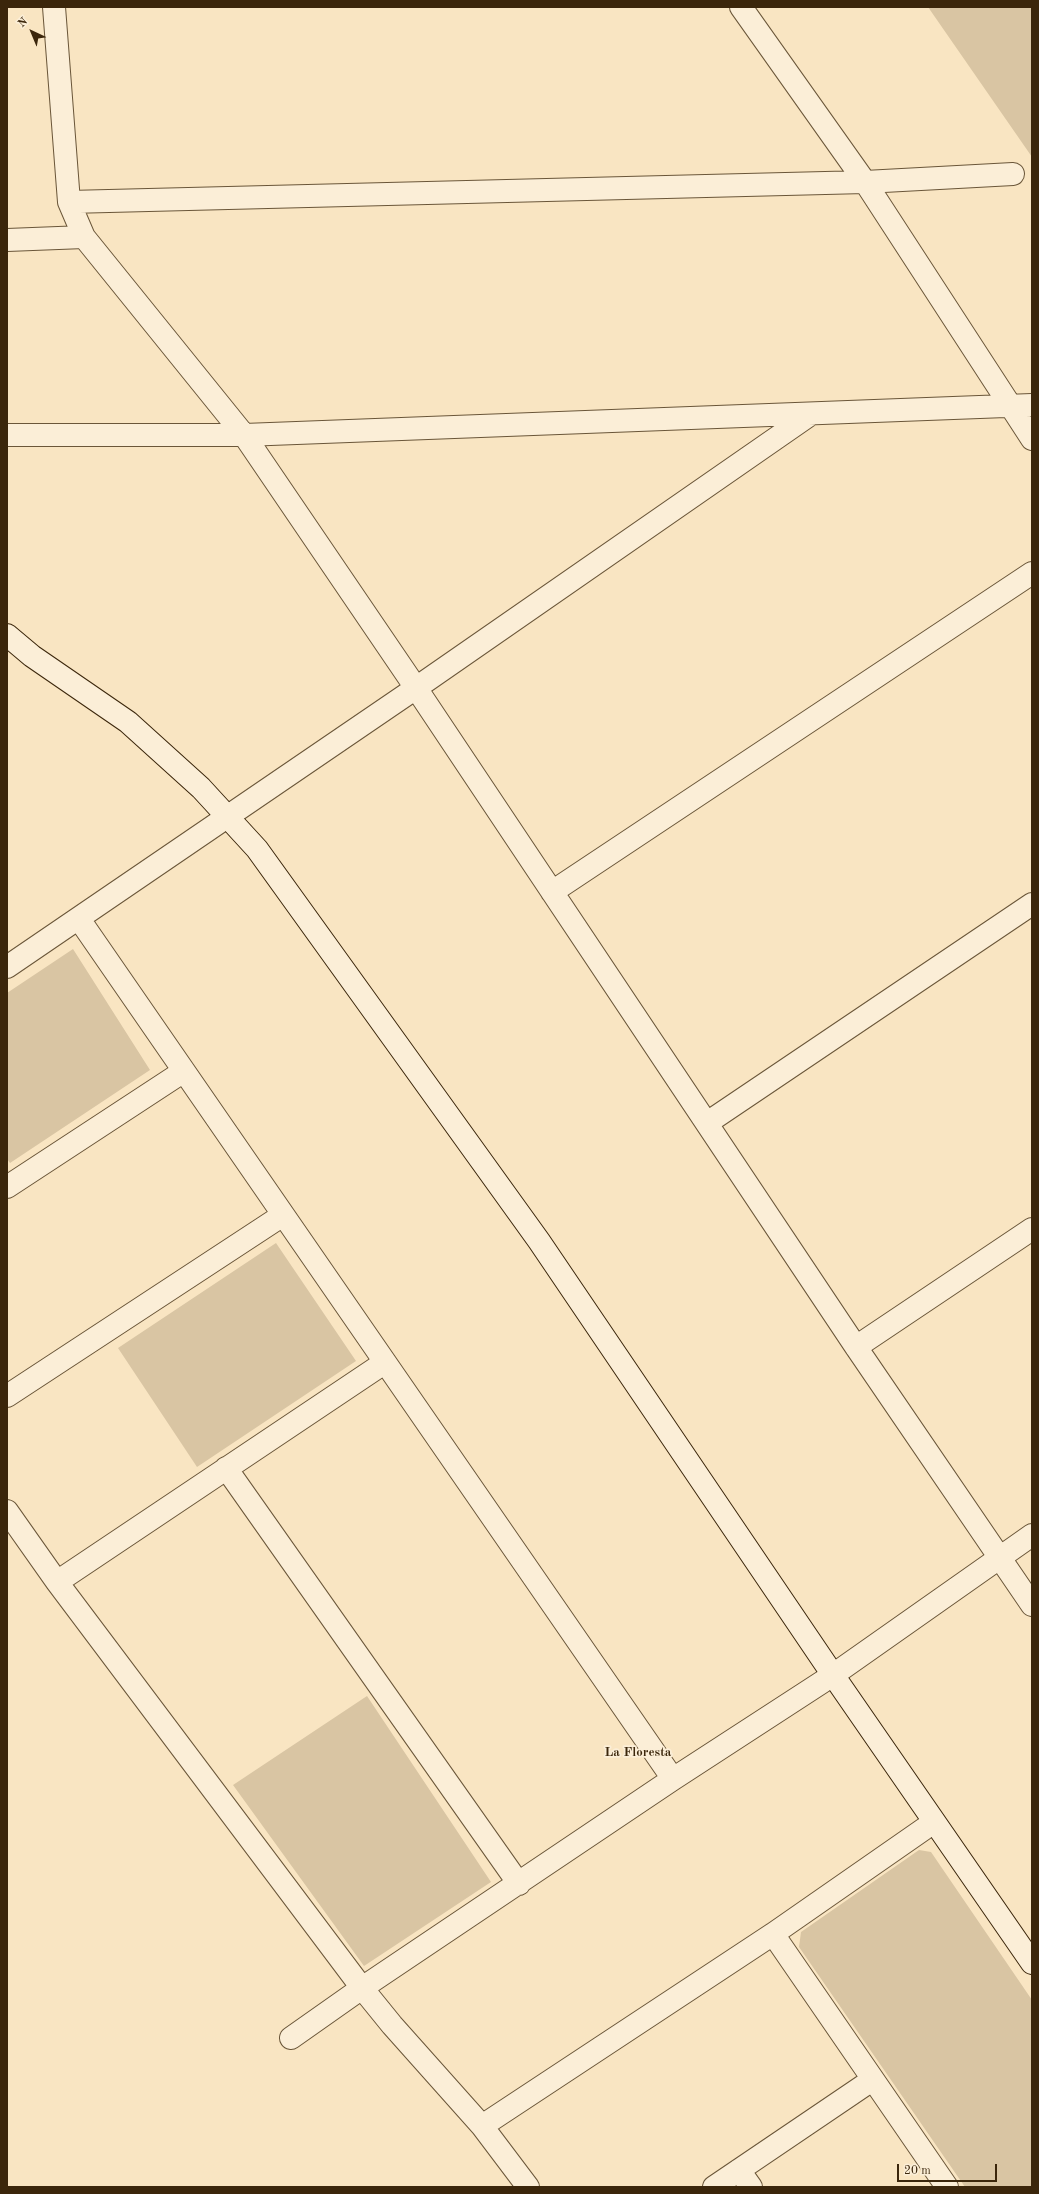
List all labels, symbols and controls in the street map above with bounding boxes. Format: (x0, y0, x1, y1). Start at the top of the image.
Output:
north arrow (12, 12, 52, 52)
text: N (16, 16, 30, 30)
district label: La Floresta (605, 1745, 671, 1761)
scale bar (899, 2156, 999, 2182)
text: 20 m (904, 2165, 931, 2177)

